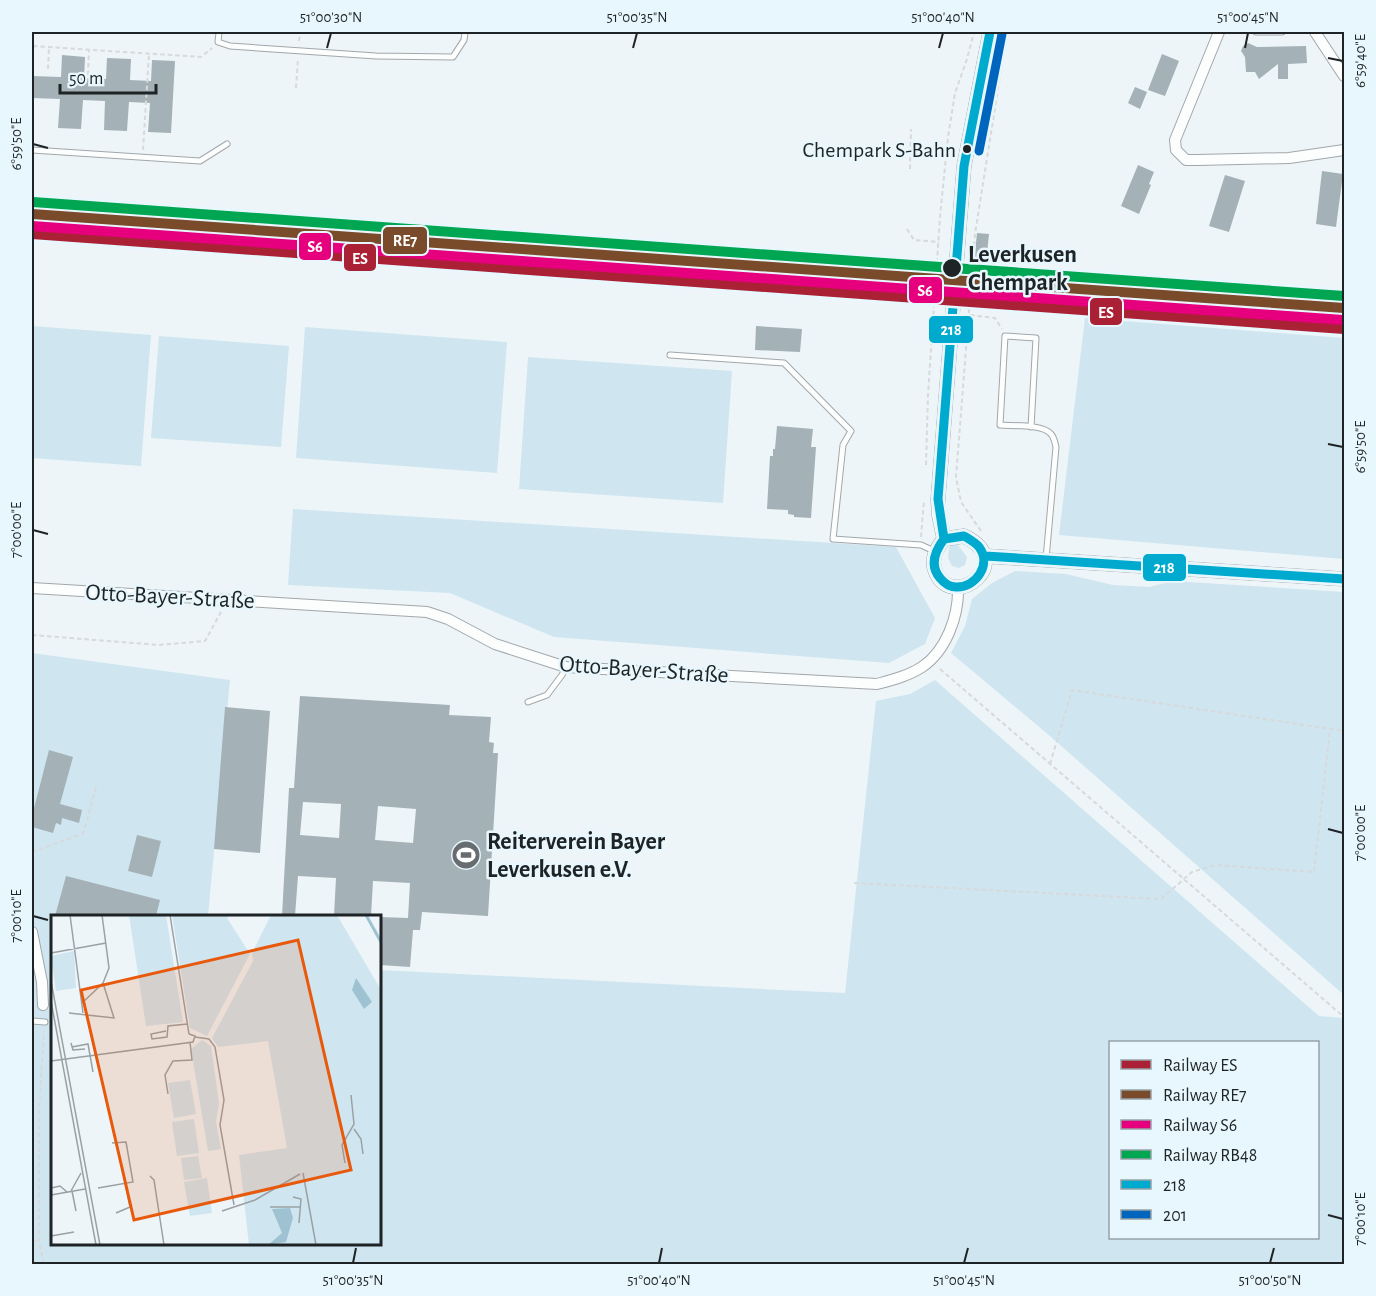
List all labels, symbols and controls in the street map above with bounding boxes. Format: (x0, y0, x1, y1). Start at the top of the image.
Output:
text: 51°00'30"N (300, 10, 362, 25)
text: 51°00'35"N (606, 10, 668, 25)
text: 51°00'40"N (911, 10, 975, 25)
text: 51°00'45"N (1217, 10, 1279, 25)
text: 6°59'40"E (1353, 34, 1368, 88)
scale bar (60, 57, 156, 95)
text: 50 m (69, 70, 103, 88)
text: 6°59'50"E (9, 118, 24, 170)
place label: Chempark S-Bahn (802, 139, 956, 161)
marker: Chempark S-Bahn (961, 143, 973, 155)
line badge: RE7 (382, 226, 428, 255)
line badge: S6 (298, 232, 332, 261)
text: RE7 (393, 233, 417, 249)
text: S6 (307, 239, 323, 255)
line badge: ES (343, 243, 377, 272)
place label: Leverkusen Chempark (968, 243, 1077, 295)
text: ES (352, 251, 368, 267)
marker: Leverkusen Chempark (941, 257, 963, 279)
line badge: S6 (908, 276, 943, 304)
text: S6 (917, 283, 933, 299)
line badge: ES (1089, 297, 1123, 326)
text: ES (1098, 305, 1114, 321)
line badge: 218 (928, 315, 974, 344)
text: 218 (940, 322, 962, 338)
text: 6°59'50"E (1353, 421, 1368, 473)
text: 7°00'00"E (9, 502, 24, 558)
line badge: 218 (1142, 553, 1187, 582)
text: 218 (1153, 560, 1175, 576)
street label: Otto-Bayer-Straße (85, 581, 255, 613)
street label: Otto-Bayer-Straße (559, 652, 729, 688)
text: 7°00'00"E (1353, 805, 1368, 861)
place label: Reiterverein Bayer Leverkusen e.V. (487, 830, 666, 882)
sports icon: Reiterverein Bayer Leverkusen e.V. (450, 839, 482, 871)
text: 7°00'10"E (9, 889, 24, 943)
inset map (51, 915, 381, 1245)
legend (1109, 1041, 1319, 1239)
text: Railway ES (1163, 1057, 1237, 1075)
text: Railway RE7 (1163, 1087, 1246, 1105)
text: Railway S6 (1163, 1117, 1237, 1135)
text: Railway RB48 (1163, 1147, 1257, 1165)
text: 218 (1163, 1177, 1186, 1195)
text: 7°00'10"E (1353, 1192, 1368, 1246)
text: 201 (1163, 1207, 1187, 1225)
text: 51°00'35"N (322, 1273, 384, 1288)
text: 51°00'40"N (627, 1273, 691, 1288)
text: 51°00'45"N (933, 1273, 995, 1288)
text: 51°00'50"N (1239, 1273, 1301, 1288)

